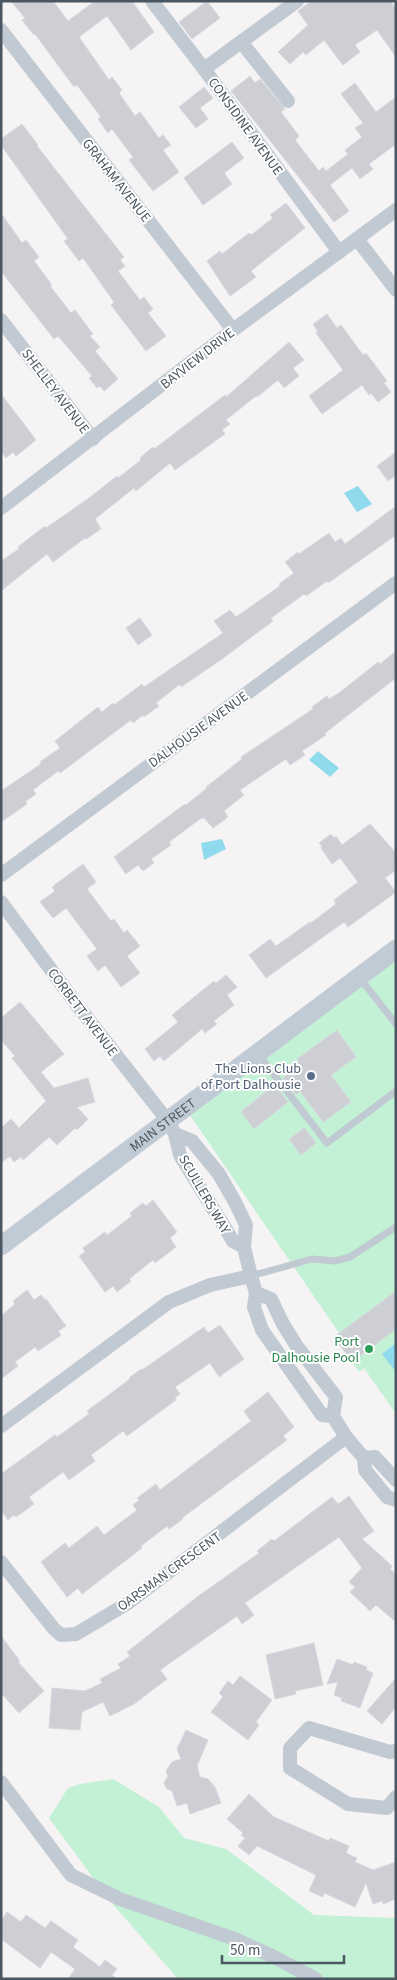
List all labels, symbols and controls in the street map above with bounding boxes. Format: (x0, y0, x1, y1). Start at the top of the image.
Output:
street label: CONSIDINE AVENUE (203, 74, 287, 179)
street label: GRAHAM AVENUE (77, 135, 155, 227)
street label: BAYVIEW DRIVE (156, 323, 239, 394)
street label: SHELLEY AVENUE (17, 345, 94, 438)
street label: DALHOUSIE AVENUE (145, 687, 253, 773)
street label: CORBETT AVENUE (42, 964, 122, 1061)
place label: The Lions Club of Port Dalhousie (201, 1059, 301, 1095)
marker: The Lions Club of Port Dalhousie (305, 1070, 317, 1082)
street label: MAIN STREET (126, 1094, 201, 1157)
street label: SCULLERS WAY (173, 1151, 235, 1238)
place label: Port Dalhousie Pool (272, 1332, 359, 1368)
marker: Port Dalhousie Pool (363, 1343, 375, 1355)
street label: OARSMAN CRESCENT (113, 1527, 226, 1616)
scale bar (222, 1932, 344, 1964)
text: 50 m (230, 1940, 260, 1961)

